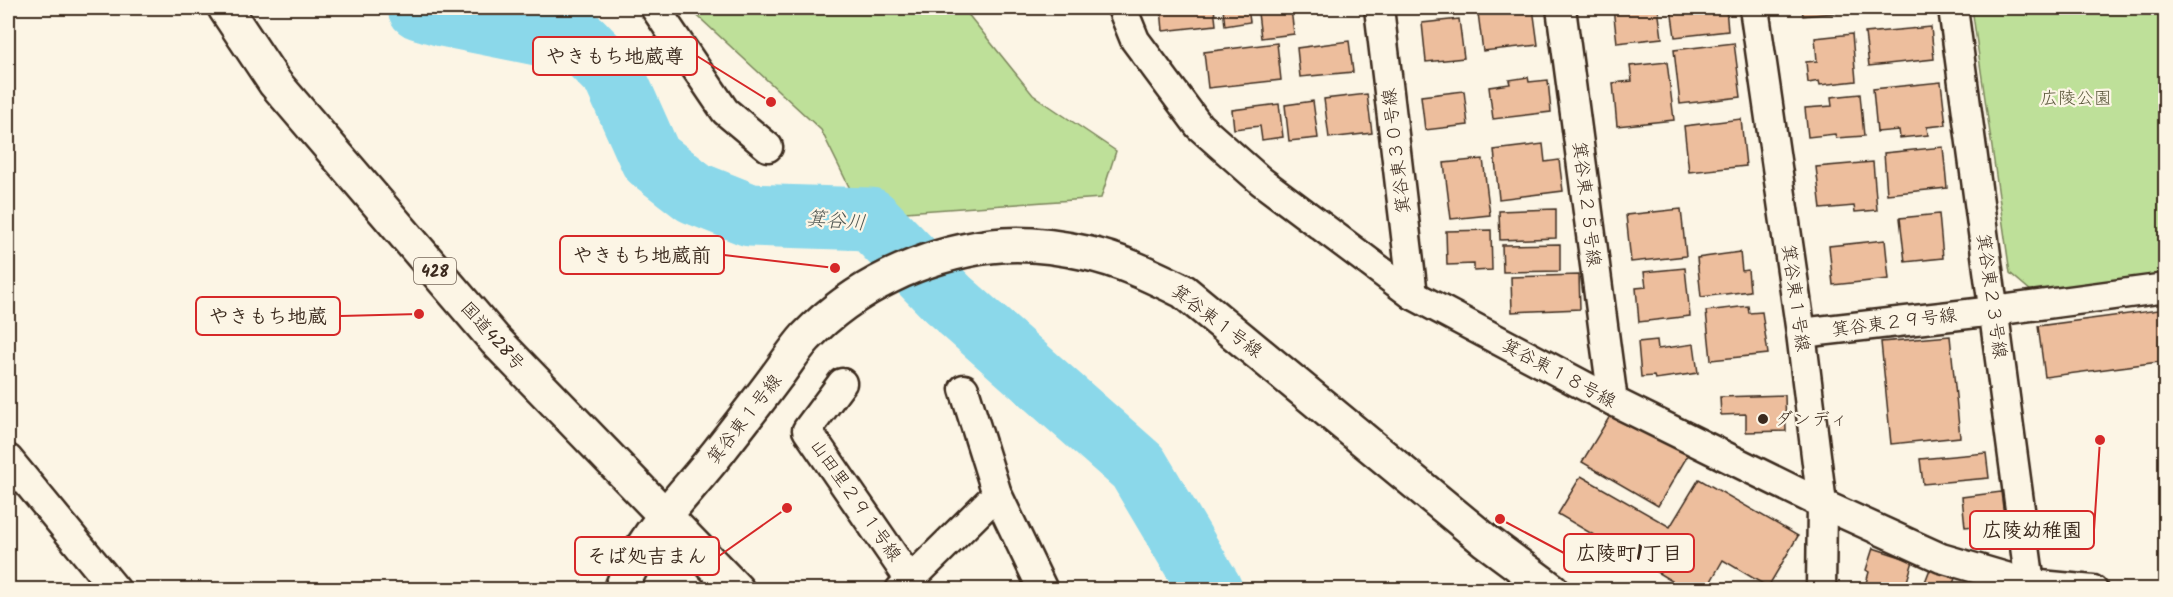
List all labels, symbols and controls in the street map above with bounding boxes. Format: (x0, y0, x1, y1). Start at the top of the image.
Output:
callout: やきもち地蔵尊 (533, 37, 697, 75)
text: やきもち地蔵尊 (546, 42, 684, 74)
park label: 広陵公園 (2040, 85, 2112, 114)
street label: 箕谷東３０号線 (1375, 87, 1420, 215)
street label: 箕谷東２５号線 (1563, 140, 1608, 268)
water label: 箕谷川 (805, 203, 867, 241)
street label: 箕谷東２３号線 (1967, 232, 2014, 361)
callout: やきもち地蔵前 (560, 236, 724, 274)
text: やきもち地蔵前 (573, 241, 711, 273)
street label: 箕谷東１号線 (1773, 243, 1816, 354)
road number: 428 (414, 258, 456, 284)
street label: 箕谷東１号線 (1164, 278, 1268, 366)
street label: 国道428号 (453, 296, 531, 378)
callout: やきもち地蔵 (196, 297, 340, 335)
street label: 箕谷東２９号線 (1830, 301, 1958, 346)
text: やきもち地蔵 (209, 302, 327, 334)
street label: 箕谷東１８号線 (1496, 332, 1621, 417)
street label: 箕谷東１号線 (701, 368, 790, 471)
place label: ダンディ (1775, 406, 1848, 435)
marker: ダンディ (1756, 412, 1770, 426)
street label: 山田里２９１号線 (802, 434, 908, 568)
callout: 広陵幼稚園 (1970, 511, 2094, 549)
text: 広陵幼稚園 (1982, 516, 2082, 548)
callout: 広陵町1丁目 (1564, 534, 1694, 572)
callout: そば処吉まん (575, 537, 719, 575)
text: 広陵町1丁目 (1576, 539, 1682, 571)
text: そば処吉まん (587, 542, 707, 574)

